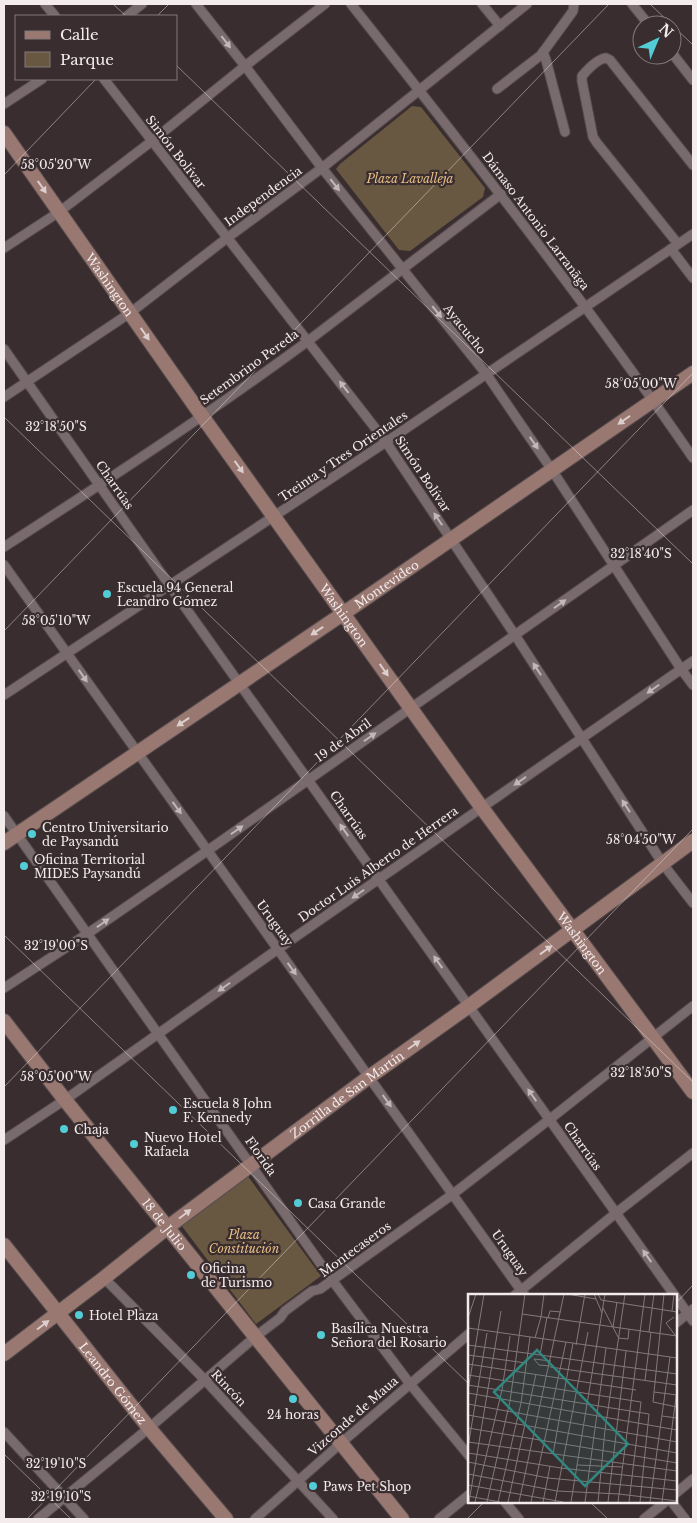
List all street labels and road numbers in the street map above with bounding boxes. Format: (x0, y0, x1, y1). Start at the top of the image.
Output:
street label: Simón Bolívar (143, 112, 209, 192)
street label: Dámaso Antonio Larranãga (479, 149, 593, 293)
street label: Independencia (221, 163, 305, 229)
street label: Washington (82, 249, 137, 319)
street label: Ayacucho (440, 300, 490, 357)
street label: Setembrino Pereda (197, 326, 301, 408)
street label: Treinta y Tres Orientales (276, 407, 410, 505)
street label: Simón Bolívar (392, 433, 454, 515)
street label: Charrúas (93, 458, 137, 512)
street label: Montevideo (352, 556, 421, 611)
street label: Washington (316, 580, 372, 649)
street label: 19 de Abril (312, 715, 374, 765)
street label: Charrúas (327, 788, 371, 842)
street label: Doctor Luis Alberto de Herrera (295, 803, 461, 925)
street label: Uruguay (253, 897, 297, 949)
street label: Washington (554, 908, 610, 977)
street label: Zorrilla de San Martín (287, 1047, 406, 1141)
street label: Charrúas (561, 1119, 605, 1173)
street label: Florida (242, 1134, 280, 1179)
street label: 18 de Julio (139, 1195, 190, 1253)
street label: Montecaseros (316, 1218, 394, 1280)
street label: Uruguay (489, 1227, 532, 1279)
street label: Leandro Gómez (76, 1339, 151, 1427)
street label: Rincón (208, 1367, 250, 1409)
street label: Vizconde de Maua (304, 1373, 401, 1460)

